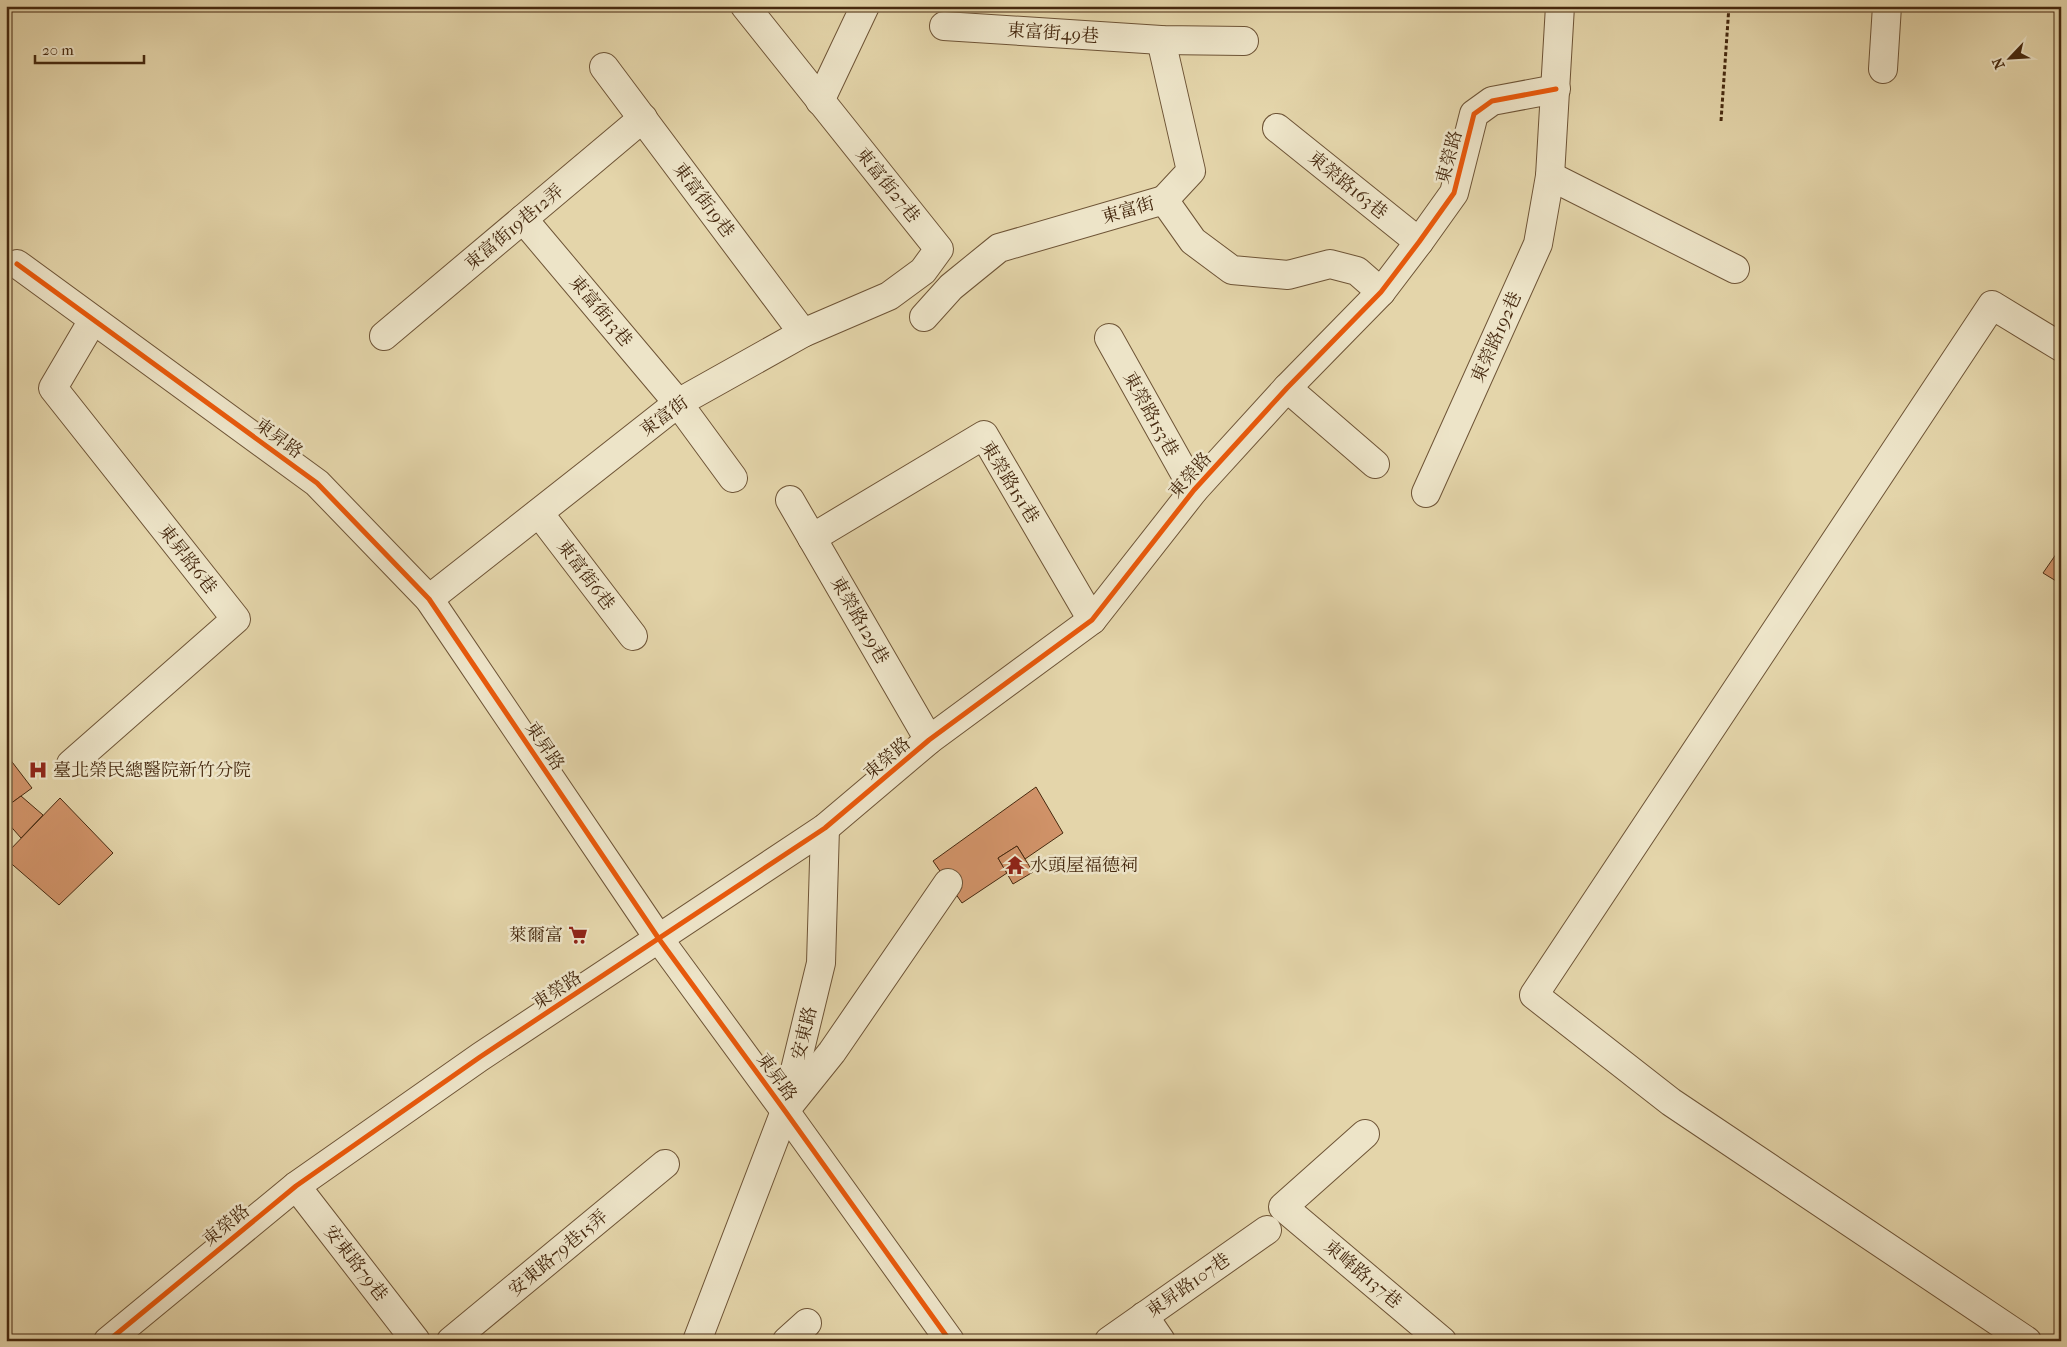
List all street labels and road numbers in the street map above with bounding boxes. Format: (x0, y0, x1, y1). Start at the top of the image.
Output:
street label: 東富街49巷 (1006, 20, 1100, 47)
street label: 東榮路 (1432, 128, 1467, 186)
street label: 東富街27巷 (851, 144, 924, 227)
street label: 東榮路163巷 (1304, 147, 1391, 224)
street label: 東富街19巷 (669, 159, 738, 242)
street label: 東富街19巷12弄 (461, 180, 568, 274)
street label: 東富街 (1099, 193, 1157, 228)
street label: 東富街13巷 (565, 272, 636, 351)
street label: 東榮路192巷 (1467, 289, 1526, 386)
street label: 東榮路153巷 (1119, 368, 1182, 460)
street label: 東富街 (636, 392, 692, 441)
street label: 東昇路 (251, 414, 307, 463)
street label: 東榮路151巷 (976, 437, 1043, 527)
street label: 東榮路 (1165, 448, 1216, 503)
street label: 東昇路6巷 (154, 521, 221, 598)
street label: 東富街6巷 (553, 536, 619, 614)
street label: 東榮路129巷 (826, 573, 893, 668)
street label: 東昇路 (521, 718, 568, 775)
street label: 東榮路 (860, 733, 915, 784)
street label: 東榮路 (529, 967, 586, 1014)
street label: 安東路 (788, 1004, 821, 1062)
street label: 東昇路 (752, 1049, 801, 1105)
street label: 東榮路 (199, 1200, 254, 1251)
street label: 安東路79巷15弄 (505, 1206, 612, 1301)
street label: 安東路79巷 (320, 1221, 392, 1305)
street label: 東峰路137巷 (1320, 1236, 1406, 1313)
street label: 東昇路107巷 (1143, 1249, 1234, 1322)

